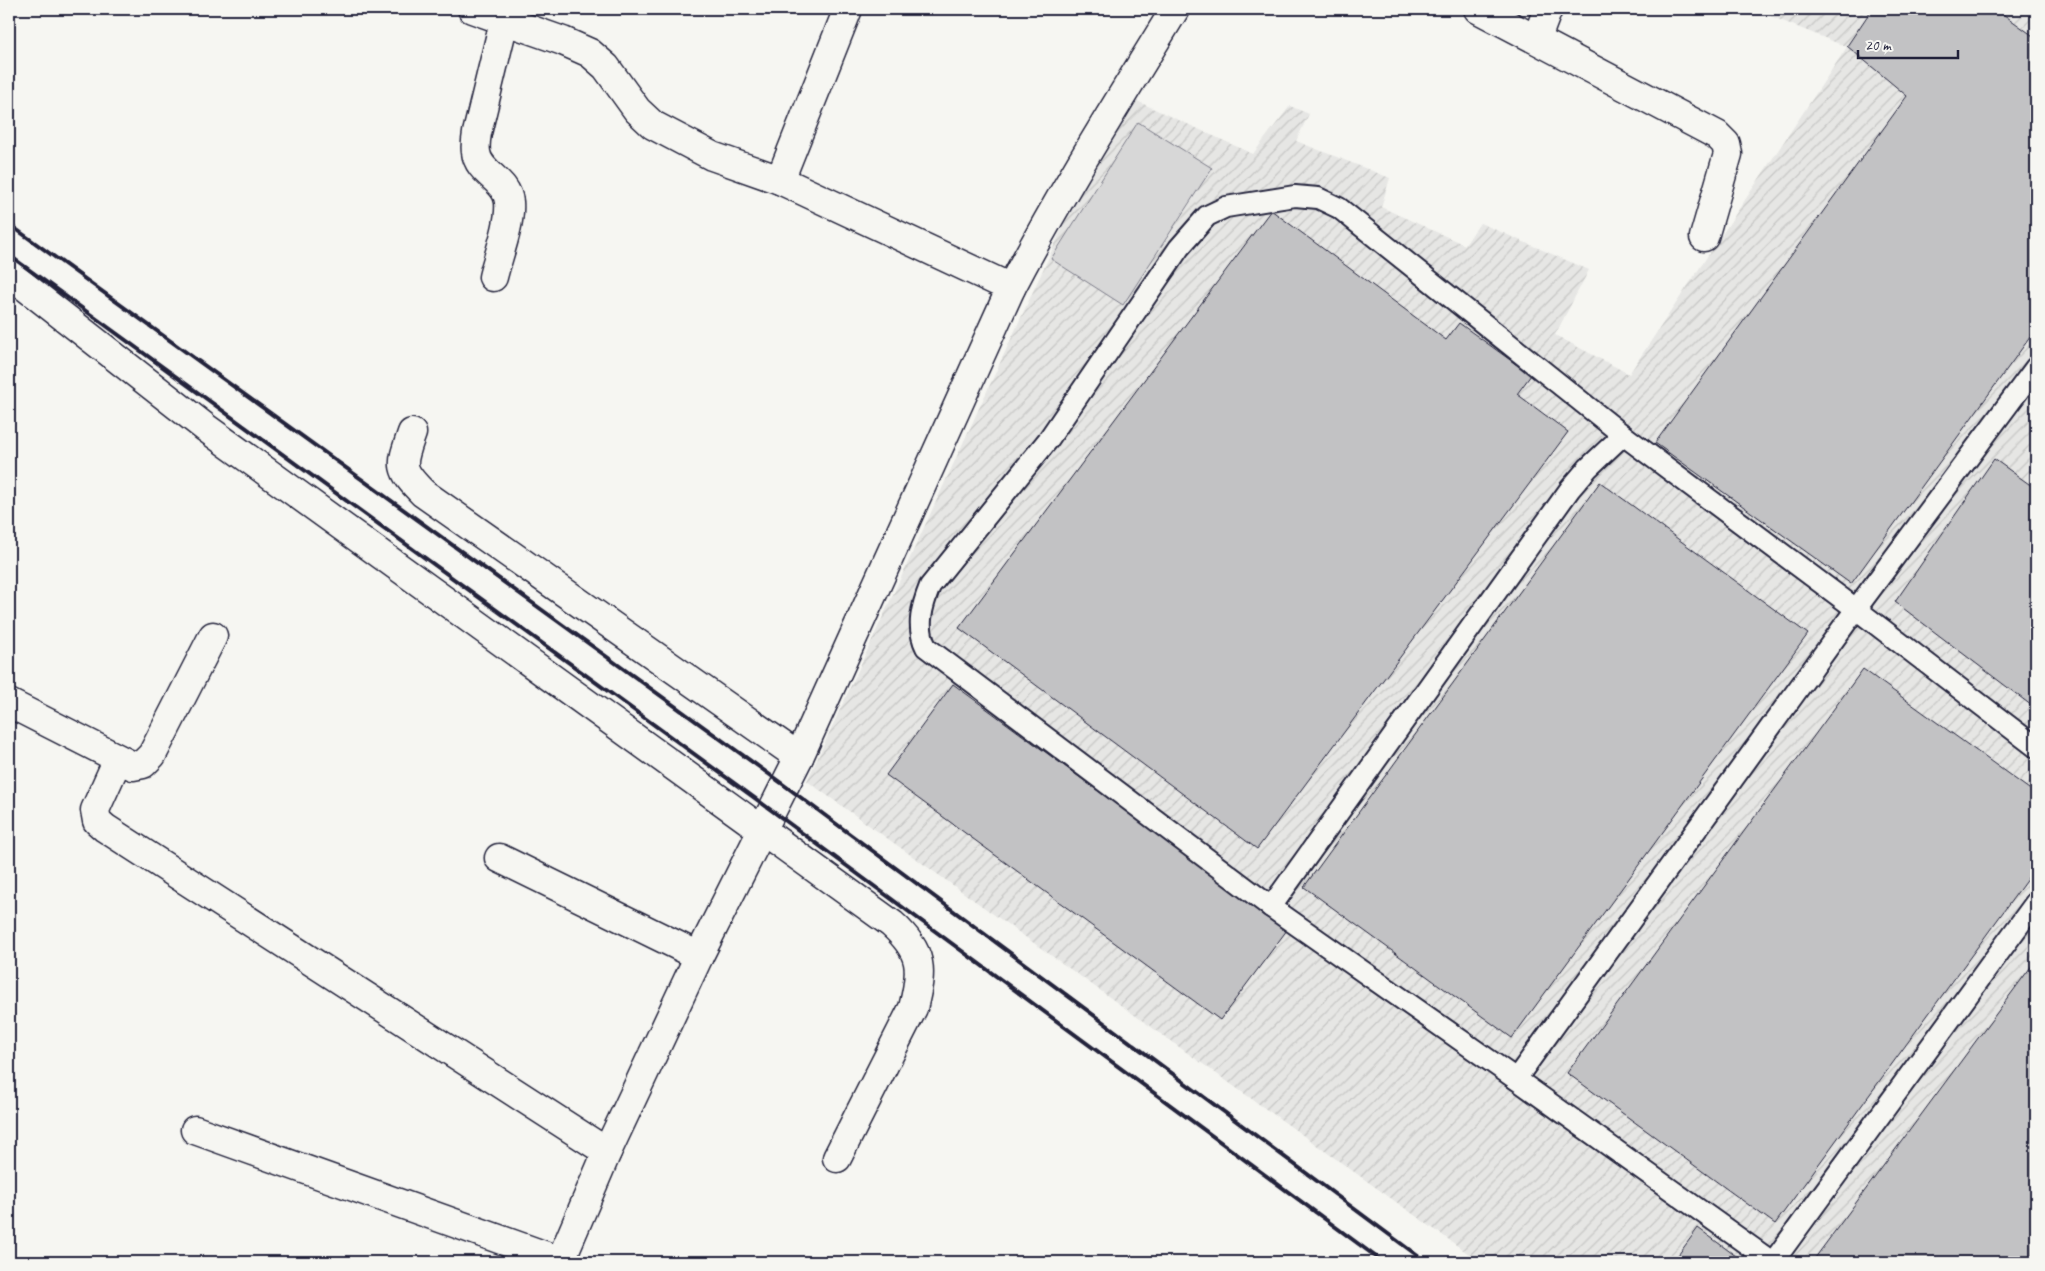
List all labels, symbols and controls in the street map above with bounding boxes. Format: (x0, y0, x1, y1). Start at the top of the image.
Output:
scale bar (1858, 28, 1958, 60)
text: 20 m (1865, 36, 1892, 55)

